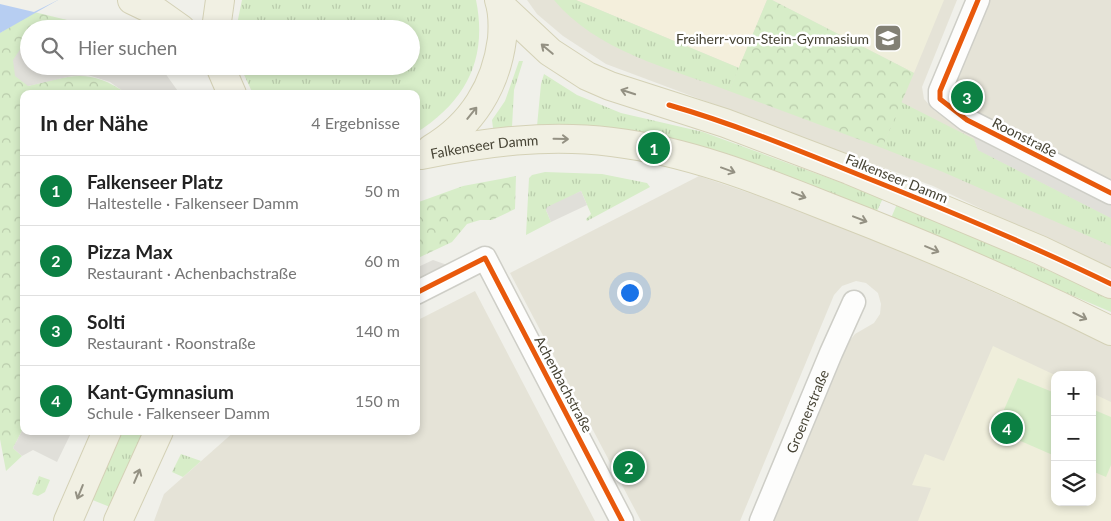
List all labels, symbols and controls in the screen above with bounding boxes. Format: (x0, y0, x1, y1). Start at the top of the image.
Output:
search box (20, 20, 420, 75)
school or university icon: Freiherr-vom-Stein-Gymnasium (873, 23, 903, 53)
place label: Freiherr-vom-Stein-Gymnasium (676, 30, 869, 47)
icon: search (38, 34, 66, 62)
text: Hier suchen (78, 36, 177, 59)
one-way arrow (540, 44, 553, 55)
pin: 3 (951, 78, 983, 116)
one-way arrow (620, 86, 636, 96)
one-way arrow (467, 107, 478, 120)
text: In der Nähe (40, 110, 148, 135)
text: 4 Ergebnisse (311, 113, 400, 132)
street label: Roonstraße (990, 113, 1060, 161)
pin: 1 (638, 129, 670, 167)
street label: Falkenseer Damm (429, 131, 539, 161)
one-way arrow (552, 134, 569, 144)
street label: Falkenseer Damm (843, 150, 951, 206)
one-way arrow (720, 166, 735, 175)
text: Falkenseer Platz (87, 170, 223, 193)
text: 1 (51, 181, 61, 200)
text: 50 m (364, 181, 400, 200)
one-way arrow (791, 191, 806, 201)
text: Haltestelle · Falkenseer Damm (87, 193, 299, 212)
one-way arrow (852, 215, 867, 225)
text: Pizza Max (87, 240, 173, 263)
one-way arrow (924, 245, 939, 255)
text: 2 (51, 251, 61, 270)
text: 60 m (364, 251, 400, 270)
text: Restaurant · Achenbachstraße (87, 263, 297, 282)
your location (617, 280, 643, 306)
text: Solti (87, 310, 125, 333)
one-way arrow (1072, 312, 1087, 321)
text: 3 (51, 321, 61, 340)
text: 140 m (355, 321, 400, 340)
text: Restaurant · Roonstraße (87, 333, 256, 352)
street label: Achenbachstraße (531, 333, 597, 435)
street label: Groenerstraße (782, 367, 832, 456)
map controls (1051, 371, 1096, 506)
button: + (1051, 371, 1096, 416)
text: Kant-Gymnasium (87, 380, 234, 403)
text: 4 (51, 391, 61, 410)
text: 150 m (355, 391, 400, 410)
text: Schule · Falkenseer Damm (87, 403, 270, 422)
pin: 4 (991, 409, 1023, 447)
button: − (1051, 416, 1096, 461)
pin: 2 (613, 448, 645, 486)
button: layers (1051, 461, 1096, 506)
one-way arrow (132, 469, 142, 484)
one-way arrow (74, 484, 83, 499)

